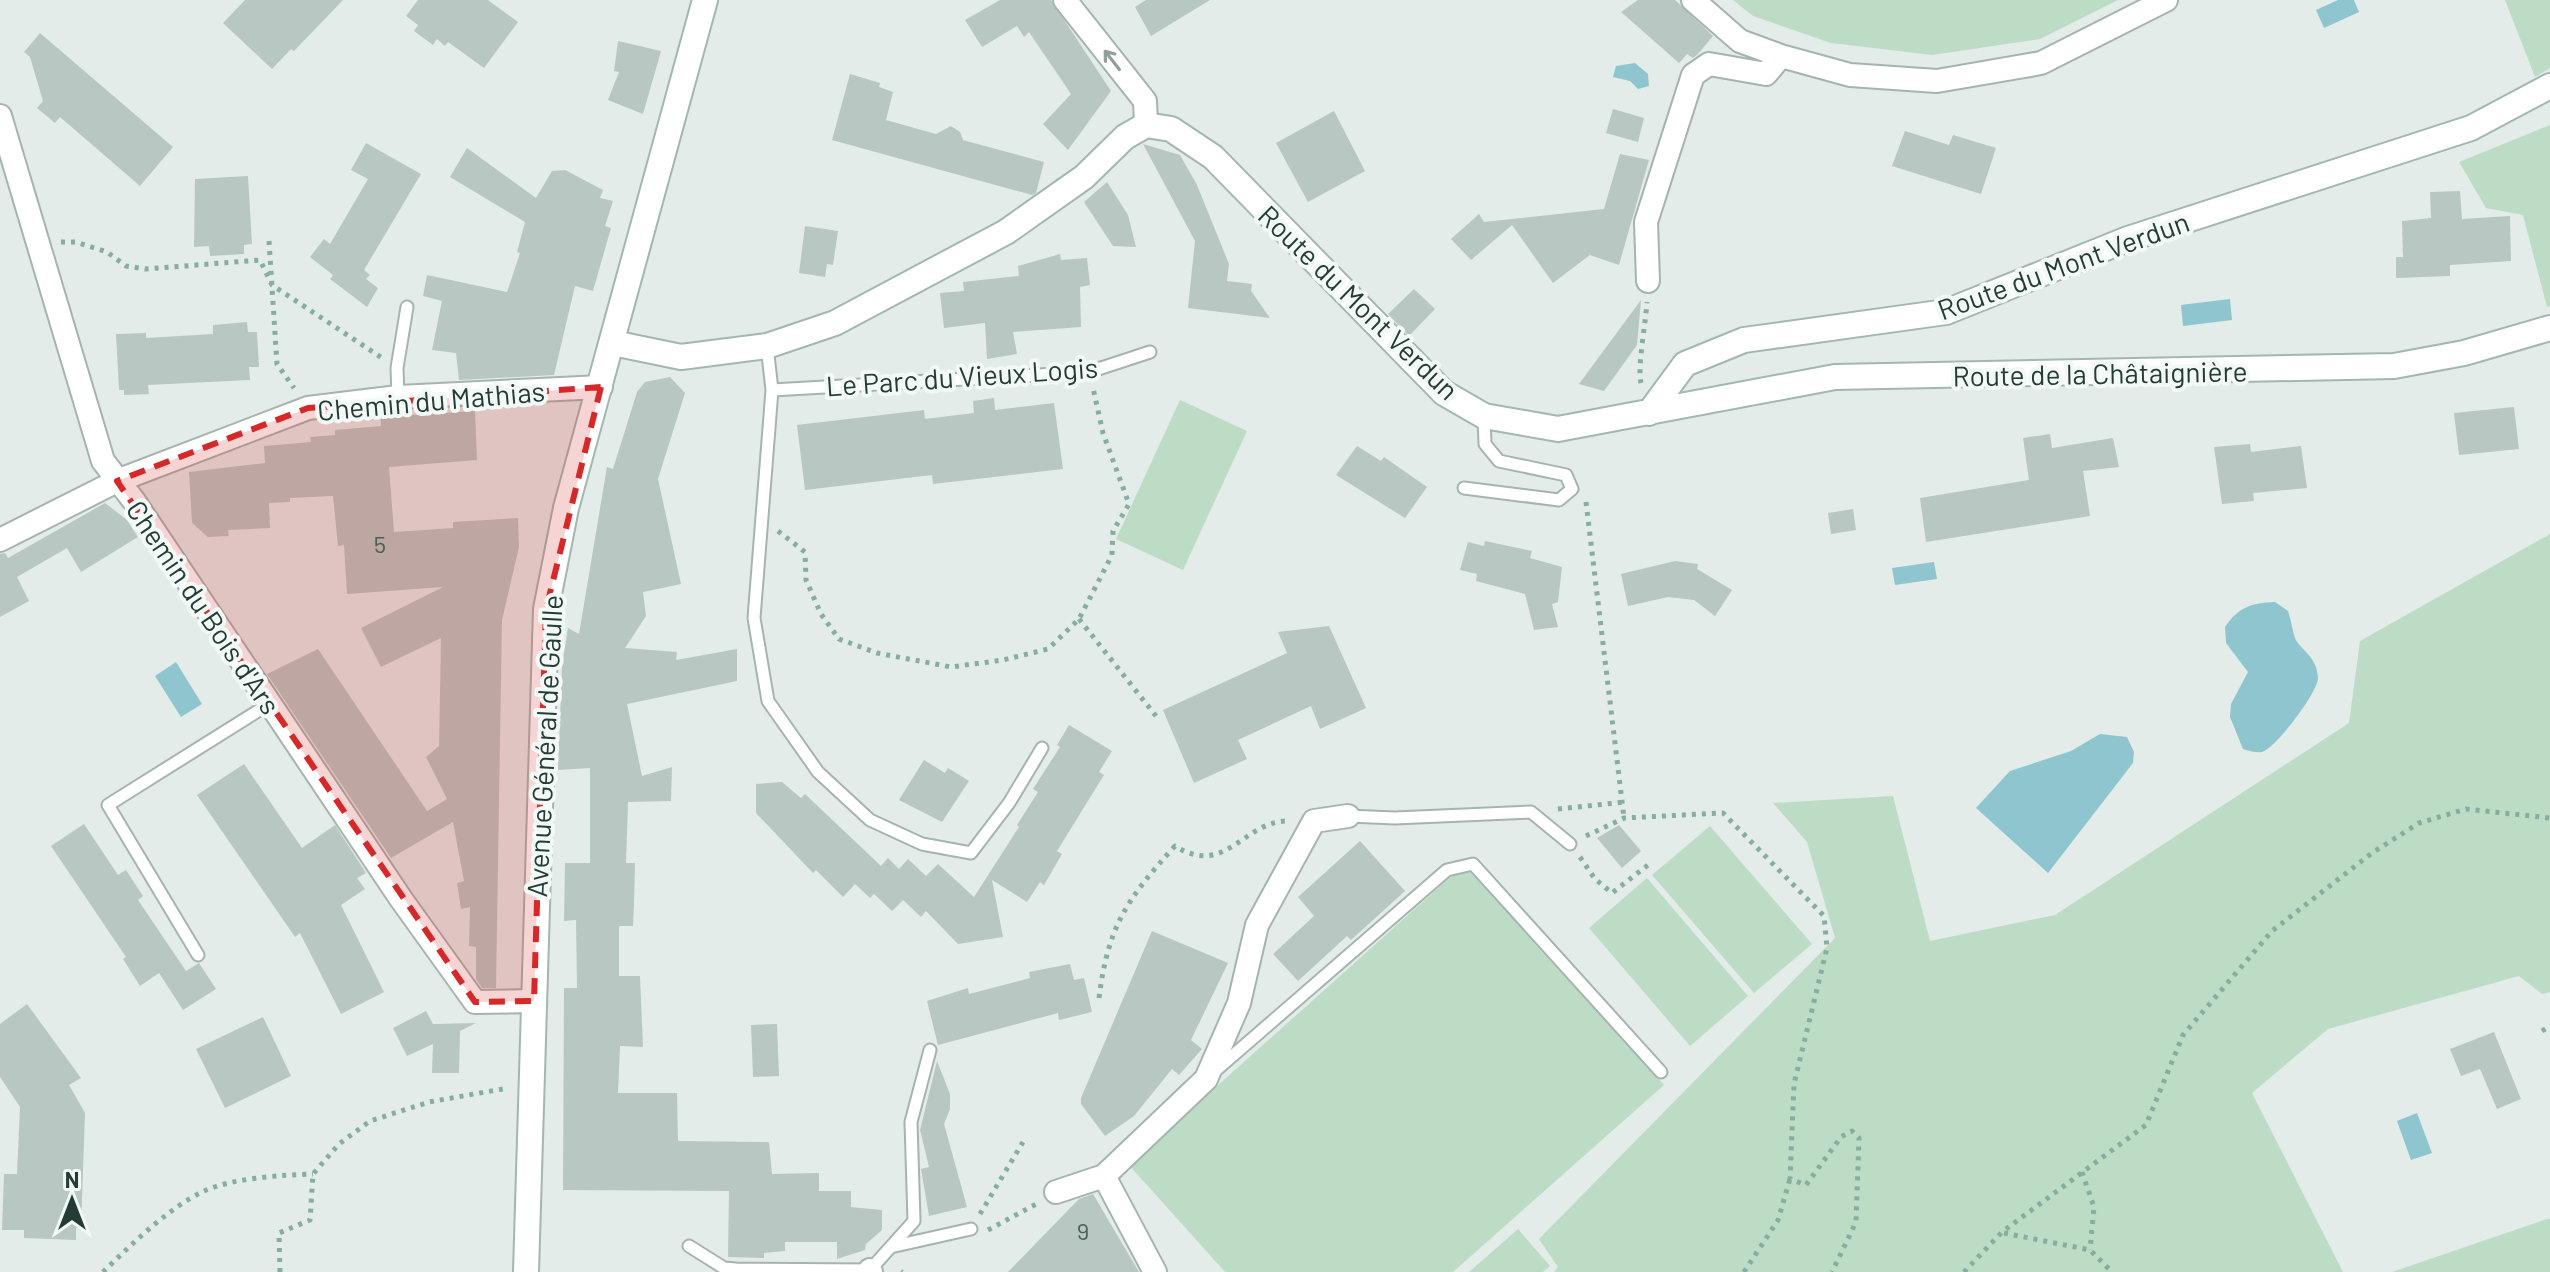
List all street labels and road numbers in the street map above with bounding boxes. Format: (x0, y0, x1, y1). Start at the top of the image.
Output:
street label: Route du Mont Verdun (1252, 198, 1466, 406)
street label: Route du Mont Verdun (1933, 204, 2193, 326)
street label: Le Parc du Vieux Logis (825, 350, 1099, 402)
street label: Route de la Châtaignière (1952, 353, 2248, 393)
street label: Chemin du Mathias (316, 373, 546, 427)
street label: Chemin du Bois d'Ars (120, 494, 288, 720)
street label: Avenue Général de Gaulle (519, 594, 569, 898)

